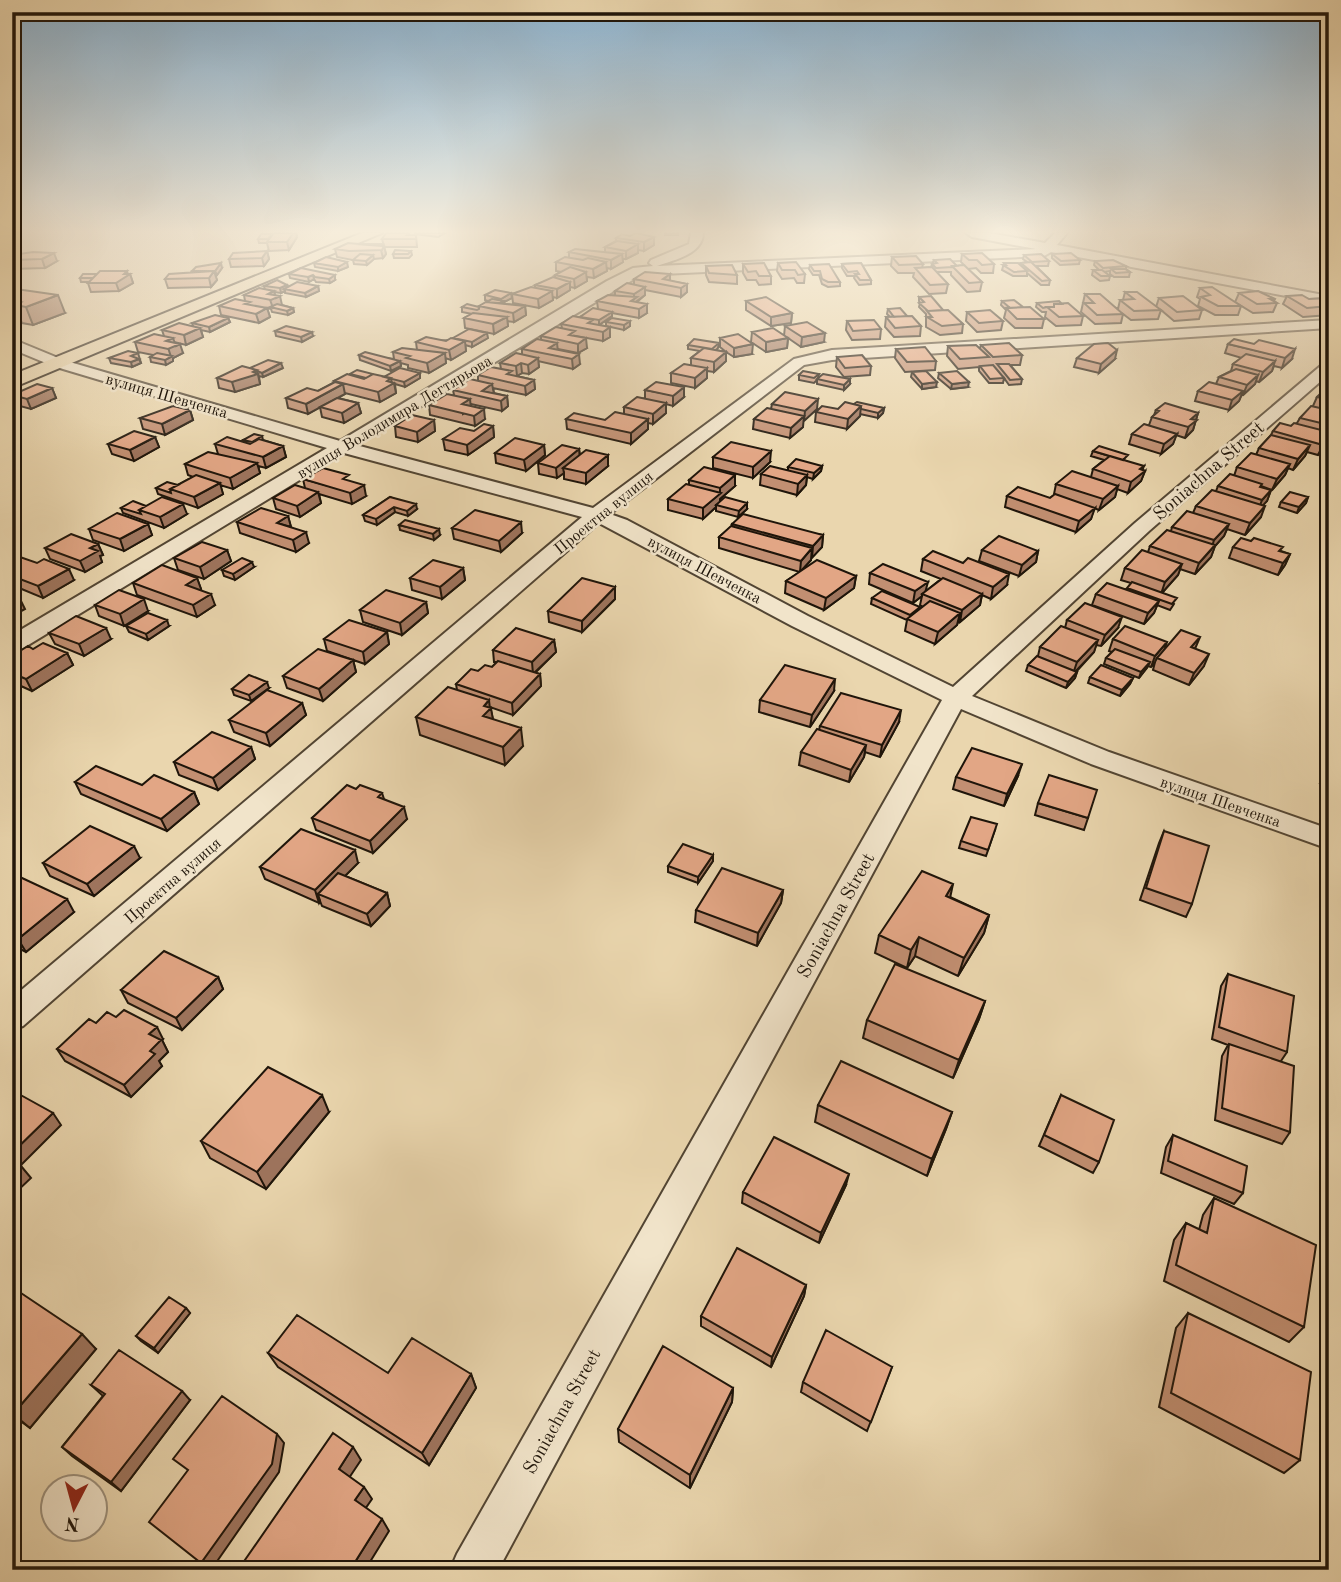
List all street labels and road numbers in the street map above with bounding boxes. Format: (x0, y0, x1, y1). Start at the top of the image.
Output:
street label: вулиця Володимира Дегтярьова (295, 353, 495, 482)
street label: вулиця Шевченка (104, 372, 229, 422)
street label: Soniachna Street (1151, 419, 1269, 525)
street label: Проектна вулиця (552, 469, 657, 558)
street label: вулиця Шевченка (645, 534, 764, 608)
street label: вулиця Шевченка (1158, 775, 1283, 831)
street label: Проектна вулиця (122, 835, 225, 928)
street label: Soniachna Street (795, 850, 879, 982)
street label: Soniachna Street (521, 1346, 605, 1478)

